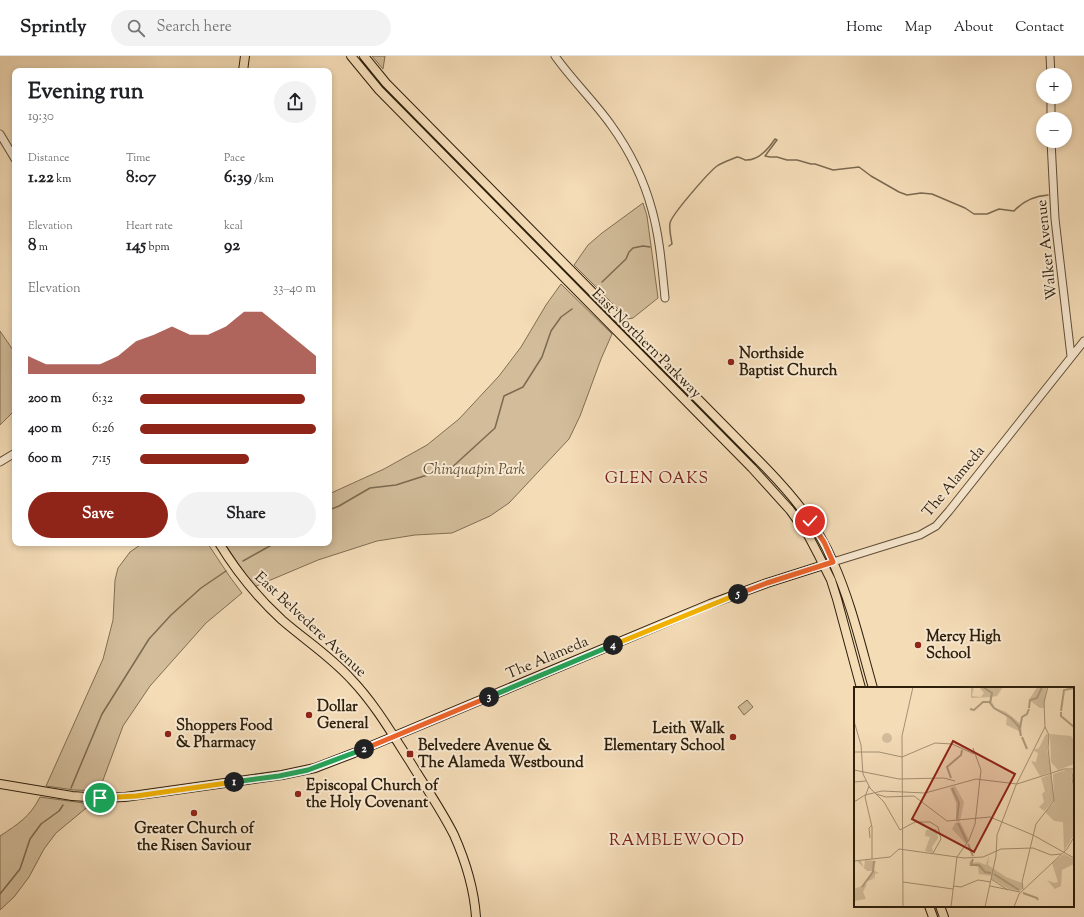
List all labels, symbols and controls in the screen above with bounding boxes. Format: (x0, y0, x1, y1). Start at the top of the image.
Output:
search box (111, 10, 391, 46)
text: Sprintly (20, 14, 87, 41)
icon: search (125, 17, 147, 39)
text: Search here (157, 17, 232, 38)
text: Home (846, 18, 883, 38)
text: Map (905, 18, 932, 38)
text: About (954, 18, 993, 38)
text: Contact (1015, 18, 1064, 38)
map controls (1036, 68, 1072, 148)
button: + (1036, 68, 1072, 104)
text: Evening run (28, 77, 144, 109)
button: share (274, 81, 316, 123)
text: 19:30 (28, 108, 54, 126)
button: − (1036, 112, 1072, 148)
text: Distance (28, 150, 69, 166)
text: Time (126, 150, 150, 166)
text: Pace (224, 150, 245, 166)
text: 1.22 (28, 166, 54, 190)
text: 8:07 (126, 166, 156, 190)
text: 6:39 (224, 166, 252, 190)
text: km (54, 171, 71, 187)
text: /km (252, 171, 274, 187)
street label: Walker Avenue (1032, 199, 1063, 301)
text: Elevation (28, 218, 73, 234)
text: Heart rate (126, 218, 173, 234)
text: kcal (224, 218, 243, 234)
text: 8 (28, 234, 37, 258)
text: 145 (126, 234, 146, 258)
text: 92 (224, 234, 240, 258)
text: m (37, 239, 48, 255)
text: bpm (146, 239, 170, 255)
text: Elevation (28, 280, 81, 298)
text: 33–40 m (273, 280, 316, 298)
street label: East Northern Parkway (586, 284, 706, 404)
place label: Northside Baptist Church (739, 344, 838, 382)
marker: Northside Baptist Church (726, 357, 736, 367)
text: 200 m (28, 390, 61, 408)
text: 6:32 (92, 390, 113, 408)
text: 400 m (28, 420, 62, 438)
text: 6:26 (92, 420, 114, 438)
street label: The Alameda (918, 442, 990, 522)
text: 600 m (28, 450, 62, 468)
text: 7:15 (92, 450, 111, 468)
park label: Chinquapin Park (423, 460, 525, 481)
district label: GLEN OAKS (605, 468, 709, 491)
button: Save (28, 492, 168, 538)
button: Share (176, 492, 316, 538)
pin (793, 504, 827, 538)
icon: check (799, 510, 821, 532)
street label: East Belvedere Avenue (249, 568, 371, 683)
pin: 5 (728, 584, 748, 604)
text: 5 (736, 586, 740, 602)
place label: Mercy High School (926, 627, 1002, 665)
street label: The Alameda (503, 632, 592, 685)
pin: 4 (603, 635, 623, 655)
text: 4 (610, 637, 616, 653)
marker: Mercy High School (913, 640, 923, 650)
pin: 3 (479, 687, 499, 707)
inset map (854, 687, 1074, 907)
text: 3 (487, 689, 491, 705)
place label: Dollar General (317, 697, 370, 735)
marker: Dollar General (304, 710, 314, 720)
place label: Shoppers Food & Pharmacy (176, 716, 273, 754)
place label: Leith Walk Elementary School (604, 719, 726, 757)
marker: Shoppers Food & Pharmacy (163, 729, 173, 739)
marker: Leith Walk Elementary School (728, 732, 738, 742)
place label: Belvedere Avenue & The Alameda Westbound (418, 736, 584, 774)
pin: 2 (354, 739, 374, 759)
text: 2 (361, 741, 367, 757)
marker: Belvedere Avenue & The Alameda Westbound (405, 749, 415, 759)
pin: 1 (224, 772, 244, 792)
text: 1 (232, 774, 236, 790)
place label: Episcopal Church of the Holy Covenant (306, 776, 440, 814)
pin (83, 781, 117, 815)
icon: arrive (89, 787, 111, 809)
marker: Episcopal Church of the Holy Covenant (293, 789, 303, 799)
marker: Greater Church of the Risen Saviour (189, 808, 199, 818)
place label: Greater Church of the Risen Saviour (134, 819, 256, 857)
district label: RAMBLEWOOD (609, 830, 745, 853)

